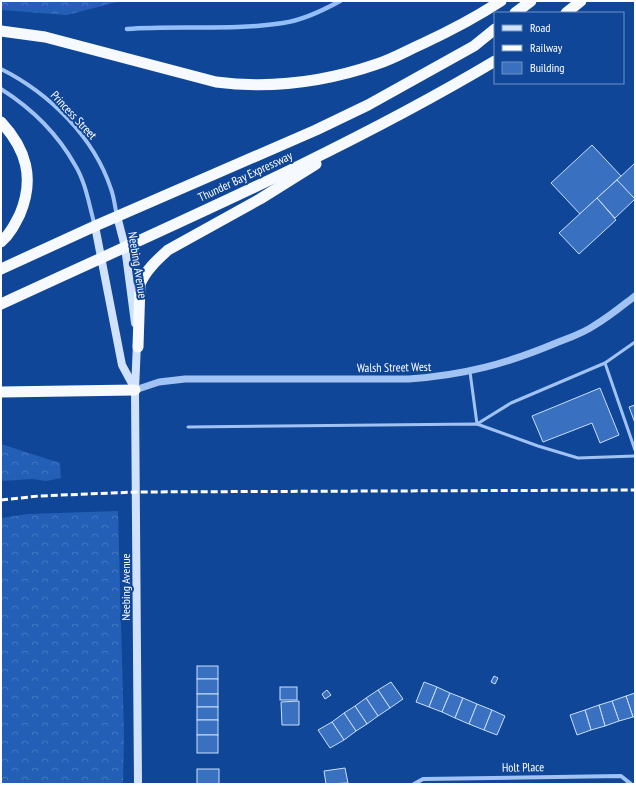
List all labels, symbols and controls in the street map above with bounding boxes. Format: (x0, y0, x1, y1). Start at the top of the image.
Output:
legend (494, 12, 624, 84)
text: Road (530, 20, 550, 35)
text: Railway (530, 40, 563, 55)
text: Building (530, 60, 565, 75)
street label: Princess Street (48, 88, 101, 143)
street label: Thunder Bay Expressway (195, 147, 295, 204)
street label: Neebing Avenue (125, 231, 151, 299)
street label: Walsh Street West (357, 359, 432, 375)
street label: Neebing Avenue (118, 553, 133, 621)
street label: Holt Place (502, 759, 544, 775)

